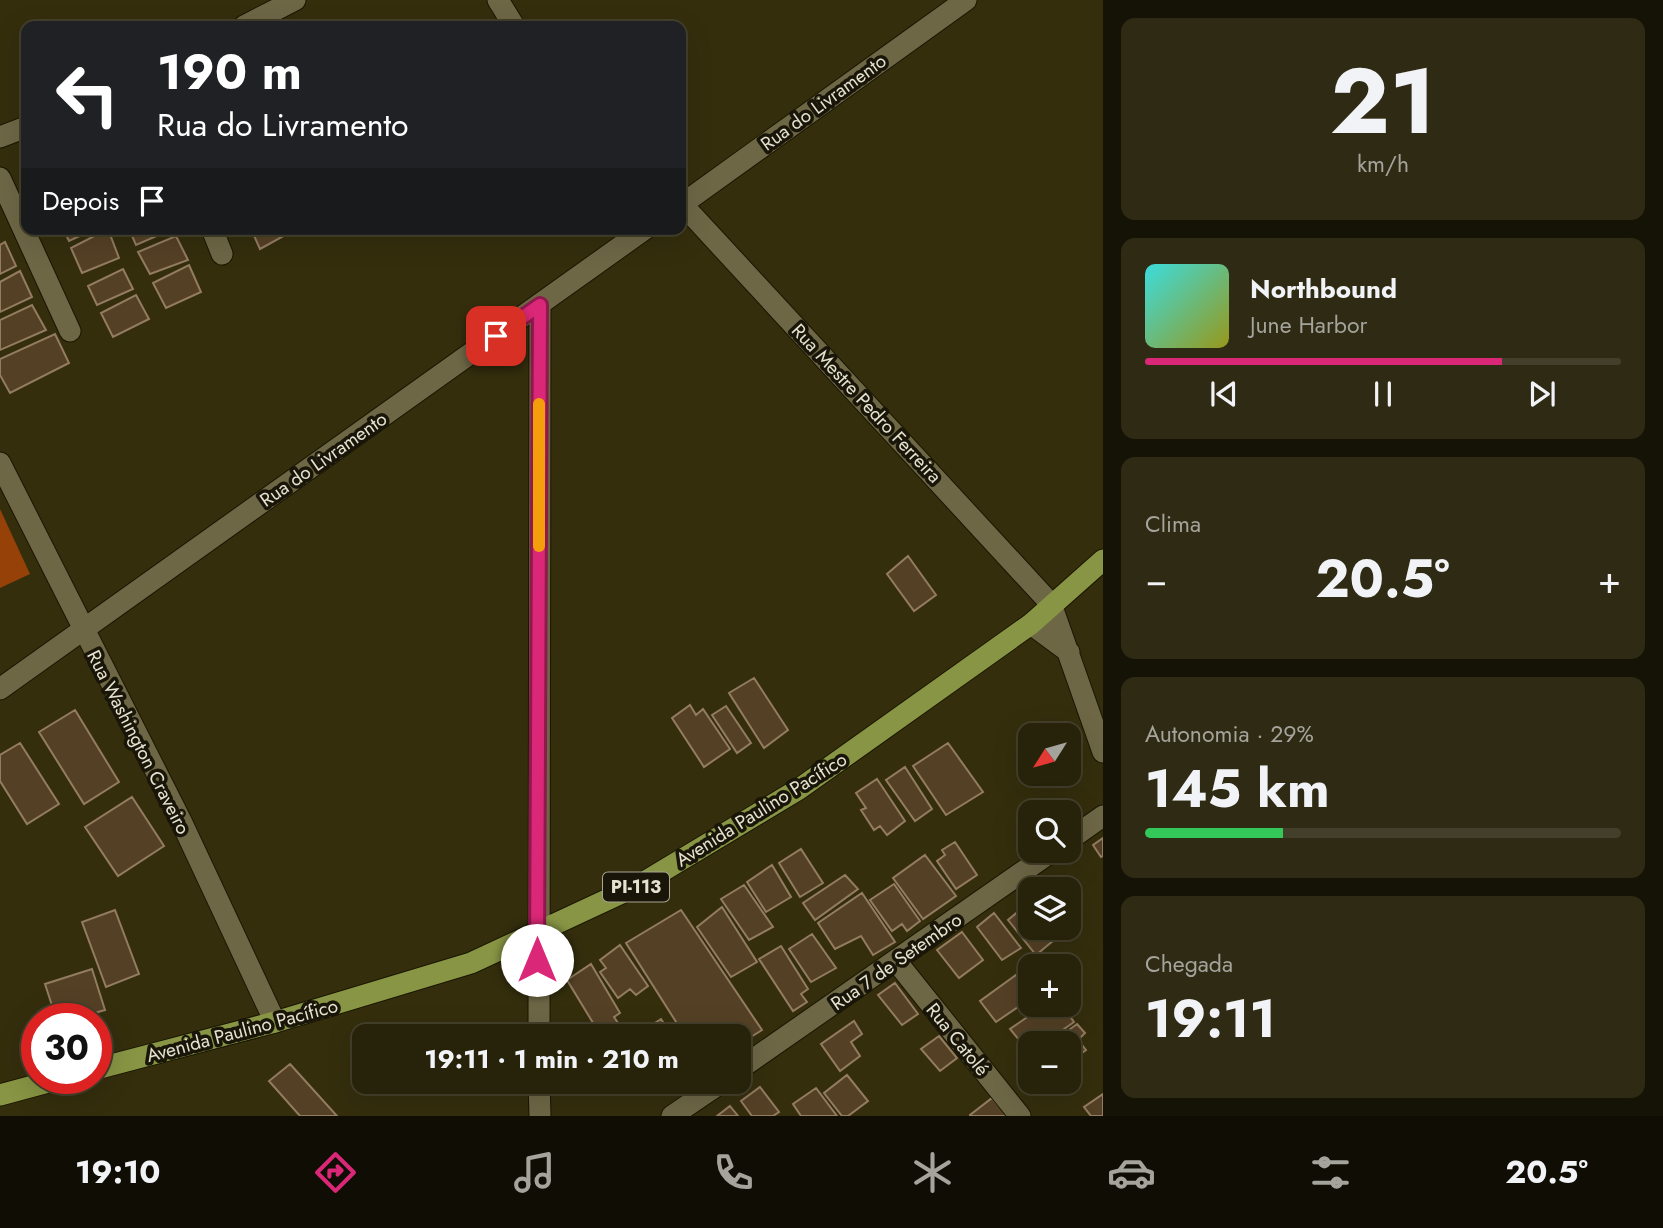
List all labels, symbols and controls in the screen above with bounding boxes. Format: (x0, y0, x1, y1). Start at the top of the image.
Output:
text: 21 (1330, 36, 1436, 167)
text: 190 m (157, 37, 302, 107)
street label: Rua do Livramento (755, 48, 892, 157)
icon: left (42, 49, 133, 140)
text: Rua do Livramento (157, 102, 409, 148)
text: km/h (1357, 147, 1409, 181)
text: Depois (42, 182, 119, 220)
icon: arrive (133, 182, 171, 220)
text: Northbound (1250, 270, 1397, 308)
pin (466, 306, 526, 366)
text: June Harbor (1250, 308, 1367, 342)
icon: arrive (477, 317, 515, 355)
street label: Rua Mestre Pedro Ferreira (785, 318, 948, 489)
icon: previous (1205, 375, 1243, 413)
icon: pause (1364, 375, 1402, 413)
icon: next (1523, 375, 1561, 413)
street label: Rua do Livramento (254, 406, 392, 513)
text: Clima (1145, 507, 1201, 541)
text: 20.5° (1315, 541, 1450, 617)
text: − (1145, 552, 1167, 607)
text: + (1598, 552, 1621, 607)
street label: Rua Washington Craveiro (80, 645, 197, 839)
text: Autonomia · 29% (1145, 717, 1314, 751)
north arrow (1018, 723, 1082, 786)
map controls (1018, 723, 1081, 1094)
street label: Avenida Paulino Pacífico (670, 746, 852, 873)
text: 145 km (1145, 751, 1330, 827)
button: search (1018, 800, 1081, 863)
road number: PI-113 (603, 872, 669, 902)
button: layers (1018, 877, 1081, 940)
street label: Rua 7 de Setembro (825, 906, 967, 1017)
position arrow (500, 923, 574, 997)
text: Chegada (1145, 947, 1233, 981)
button: + (1018, 954, 1081, 1017)
text: 19:11 (1145, 981, 1276, 1057)
street label: Avenida Paulino Pacífico (143, 992, 341, 1069)
street label: Rua Catolé (920, 997, 996, 1082)
speed limit sign: 30 (21, 1003, 112, 1094)
button: − (1018, 1031, 1081, 1094)
text: 19:11 · 1 min · 210 m (424, 1040, 679, 1078)
icon: directions (311, 1148, 360, 1197)
icon: music (510, 1148, 559, 1197)
icon: phone (709, 1148, 758, 1197)
icon: climate (908, 1148, 957, 1197)
icon: car (1107, 1148, 1156, 1197)
icon: filters (1306, 1148, 1355, 1197)
text: 19:10 (75, 1149, 161, 1195)
text: 20.5° (1505, 1149, 1588, 1195)

